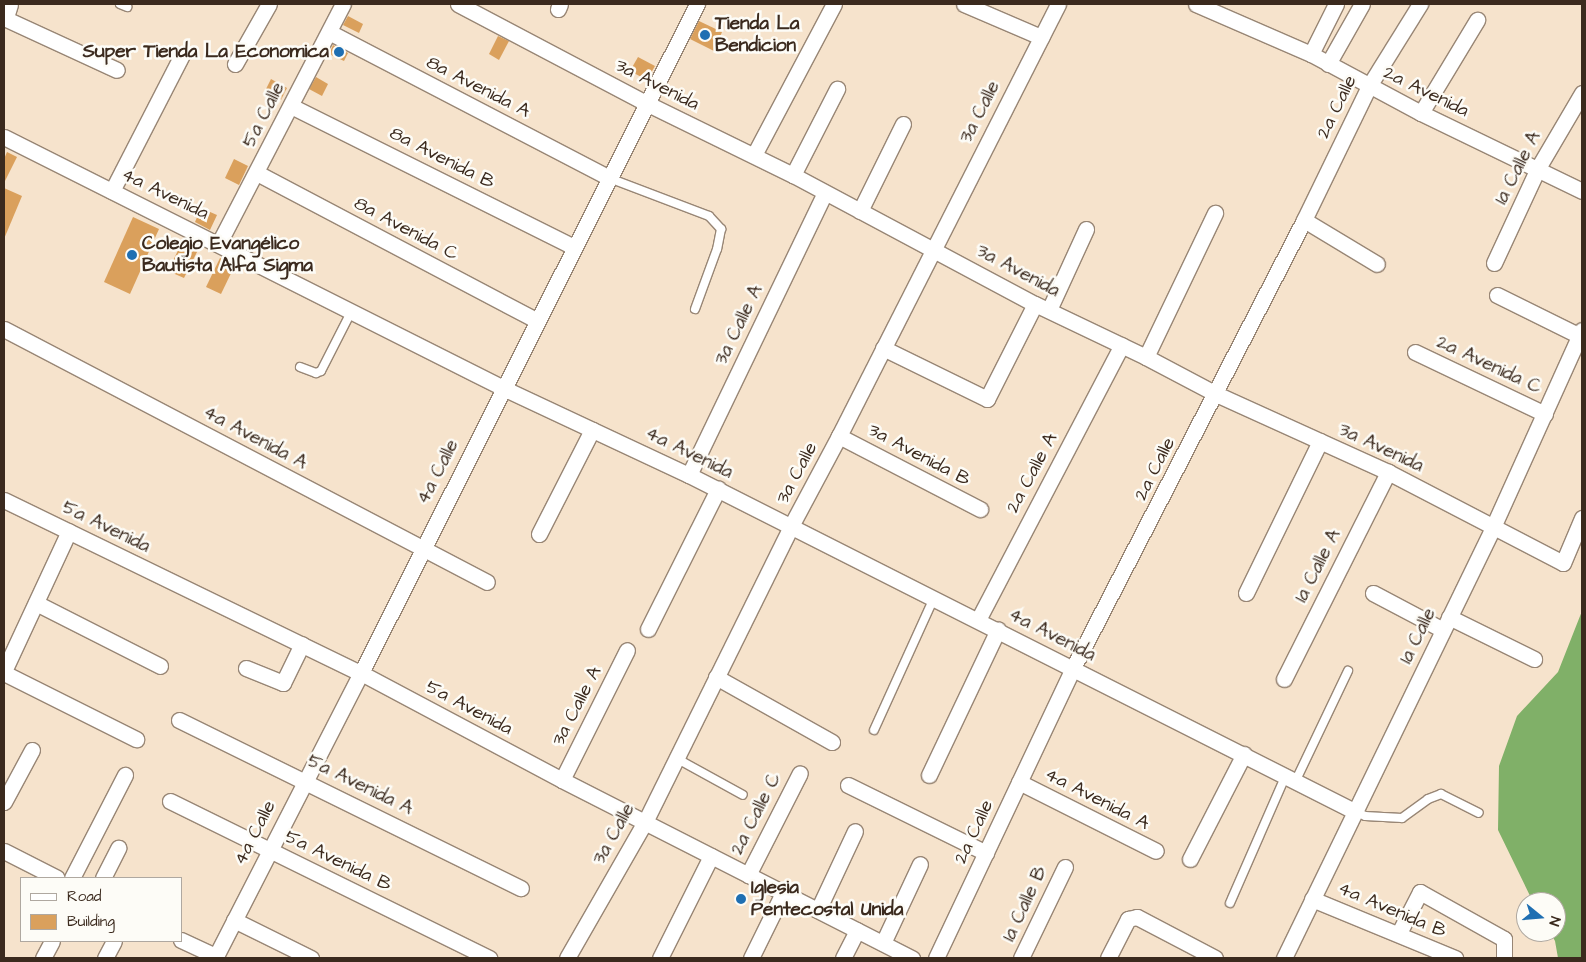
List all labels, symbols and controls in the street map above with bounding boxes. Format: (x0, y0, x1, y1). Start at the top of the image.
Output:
place label: Tienda La Bendicion (715, 13, 799, 57)
marker: Tienda La Bendicion (699, 29, 711, 41)
place label: Super Tienda La Economica (83, 41, 329, 63)
marker: Super Tienda La Economica (333, 46, 345, 58)
street label: 8a Avenida A (422, 51, 534, 123)
street label: 3a Avenida (611, 54, 703, 116)
street label: 2a Avenida (1380, 62, 1472, 122)
street label: 2a Calle (1312, 72, 1362, 142)
street label: 3a Calle (955, 77, 1005, 147)
street label: 5a Calle (238, 79, 290, 151)
street label: 8a Avenida B (386, 122, 498, 194)
street label: 1a Calle A (1490, 128, 1546, 208)
street label: 4a Avenida (118, 163, 212, 225)
street label: 8a Avenida C (350, 192, 462, 266)
place label: Colegio Evangélico Bautista Alfa Sigma (142, 233, 313, 277)
street label: 3a Avenida (972, 240, 1064, 302)
marker: Colegio Evangélico Bautista Alfa Sigma (126, 249, 138, 261)
street label: 3a Calle A (710, 281, 768, 369)
street label: 2a Avenida C (1433, 331, 1545, 399)
street label: 4a Avenida A (199, 401, 311, 475)
street label: 3a Avenida (1335, 418, 1427, 478)
street label: 3a Avenida B (864, 419, 974, 491)
street label: 4a Avenida (642, 422, 736, 484)
street label: 2a Calle A (1001, 429, 1063, 517)
street label: 2a Calle (1130, 434, 1180, 504)
street label: 4a Calle (412, 436, 464, 508)
street label: 3a Calle (771, 438, 823, 508)
street label: 5a Avenida (58, 496, 154, 558)
street label: 1a Calle A (1290, 526, 1346, 606)
street label: 4a Avenida (1005, 603, 1099, 667)
street label: 1a Calle (1395, 604, 1441, 668)
street label: 3a Calle A (547, 662, 607, 750)
street label: 5a Avenida (422, 676, 516, 740)
street label: 5a Avenida A (304, 750, 416, 820)
street label: 4a Avenida A (1041, 763, 1153, 835)
street label: 2a Calle C (726, 769, 786, 859)
street label: 4a Calle (229, 797, 281, 869)
street label: 2a Calle (949, 797, 999, 867)
street label: 3a Calle (588, 799, 640, 869)
street label: 5a Avenida B (281, 825, 395, 897)
street label: 1a Calle B (998, 863, 1052, 945)
legend (20, 877, 182, 942)
place label: Iglesia Pentecostal Unida (751, 877, 904, 921)
street label: 4a Avenida B (1334, 877, 1450, 943)
text: Road (67, 886, 101, 907)
north arrow (1516, 892, 1566, 942)
marker: Iglesia Pentecostal Unida (735, 893, 747, 905)
text: Building (67, 911, 115, 932)
text: N (1544, 914, 1565, 928)

